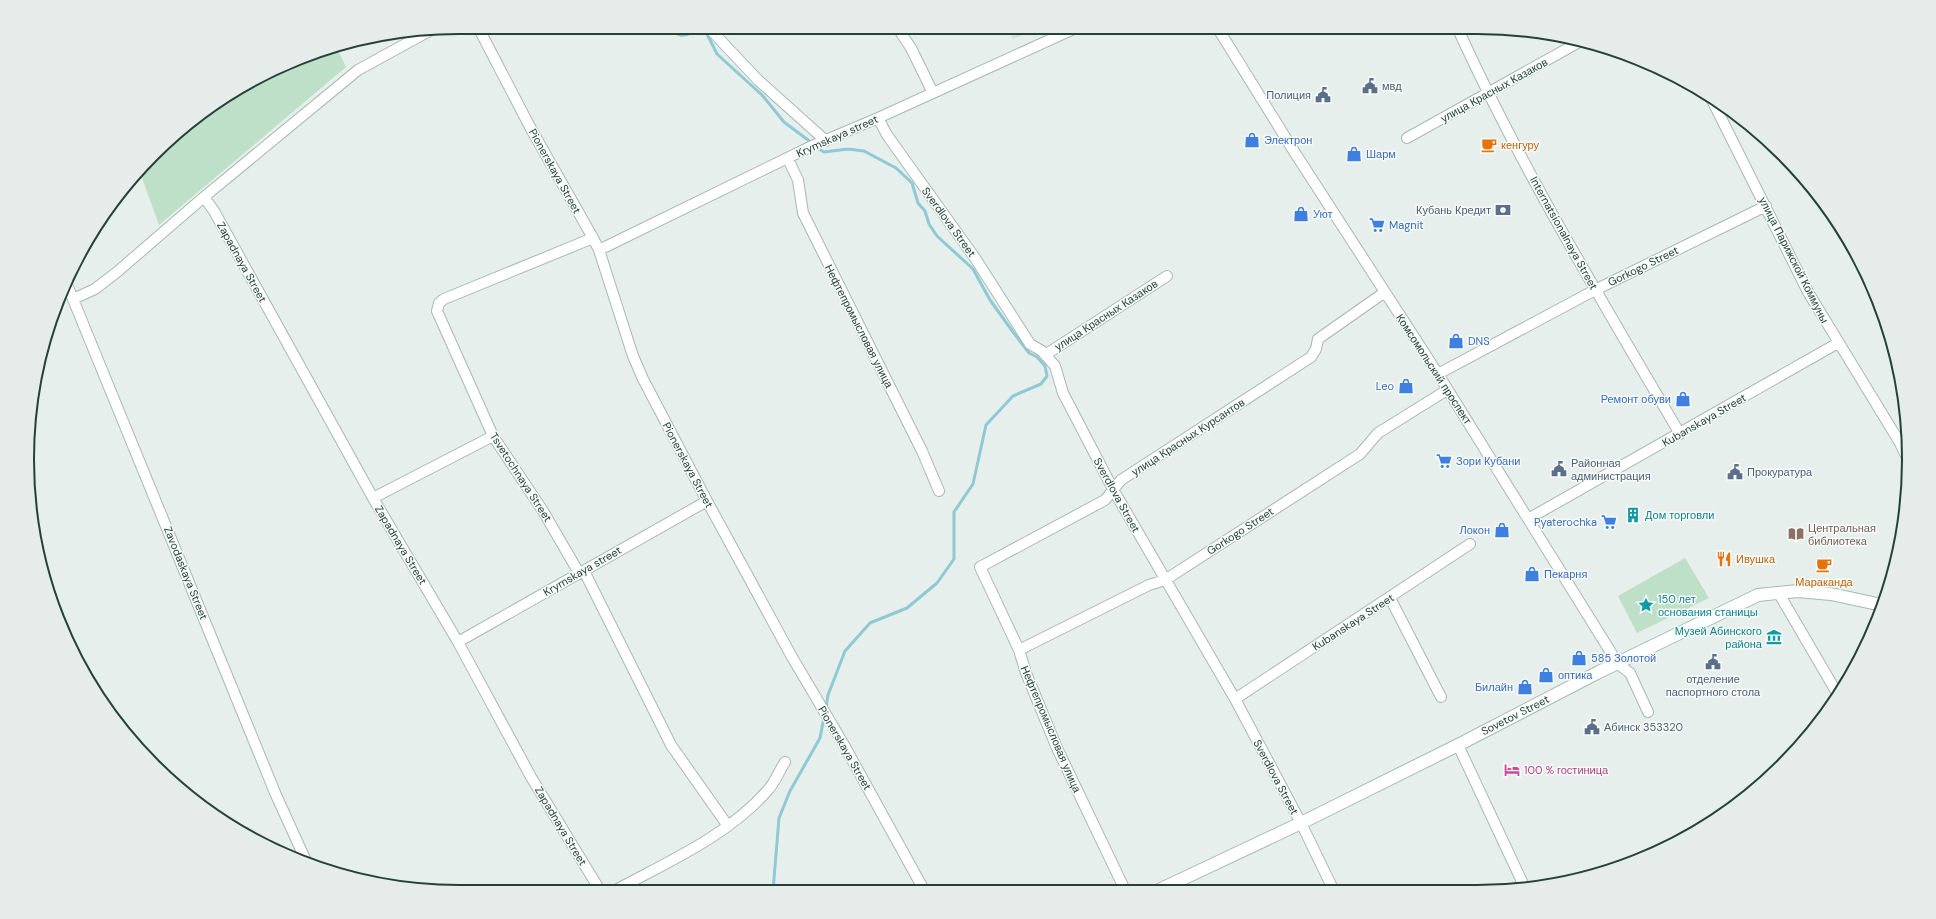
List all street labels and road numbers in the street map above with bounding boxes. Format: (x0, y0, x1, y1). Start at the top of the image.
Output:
street label: улица Красных Казаков (1438, 55, 1550, 125)
street label: Krymskaya street (794, 112, 880, 160)
street label: Pionerskaya Street (526, 126, 584, 216)
street label: Internatsionalnaya Street (1527, 174, 1601, 292)
street label: Sverdlova Street (919, 184, 979, 260)
street label: улица Парижской Коммуны (1756, 195, 1832, 325)
street label: Zapadnaya Street (214, 219, 270, 305)
street label: Gorkogo Street (1605, 243, 1681, 289)
street label: Нефтепромысловая улица (822, 262, 897, 391)
street label: улица Красных Казаков (1052, 276, 1160, 354)
street label: Комсомольский проспект (1393, 311, 1475, 427)
street label: Kubanskaya Street (1660, 390, 1748, 450)
street label: улица Красных Курсантов (1129, 395, 1247, 479)
street label: Pionerskaya Street (660, 420, 716, 510)
street label: Tsvetochnaya Street (487, 430, 555, 524)
street label: Sverdlova Street (1091, 455, 1143, 535)
street label: Zapadnaya Street (372, 503, 430, 587)
street label: Gorkogo Street (1204, 504, 1276, 558)
street label: Zavodaskaya Street (161, 524, 211, 622)
street label: Krymskaya street (540, 543, 624, 599)
street label: Kubanskaya Street (1310, 590, 1396, 654)
street label: Нефтепромысловая улица (1018, 663, 1084, 795)
street label: Sovetov Street (1479, 692, 1551, 738)
street label: Pionerskaya Street (815, 703, 875, 793)
street label: Sverdlova Street (1250, 737, 1302, 817)
street label: Zapadnaya Street (532, 784, 590, 868)

